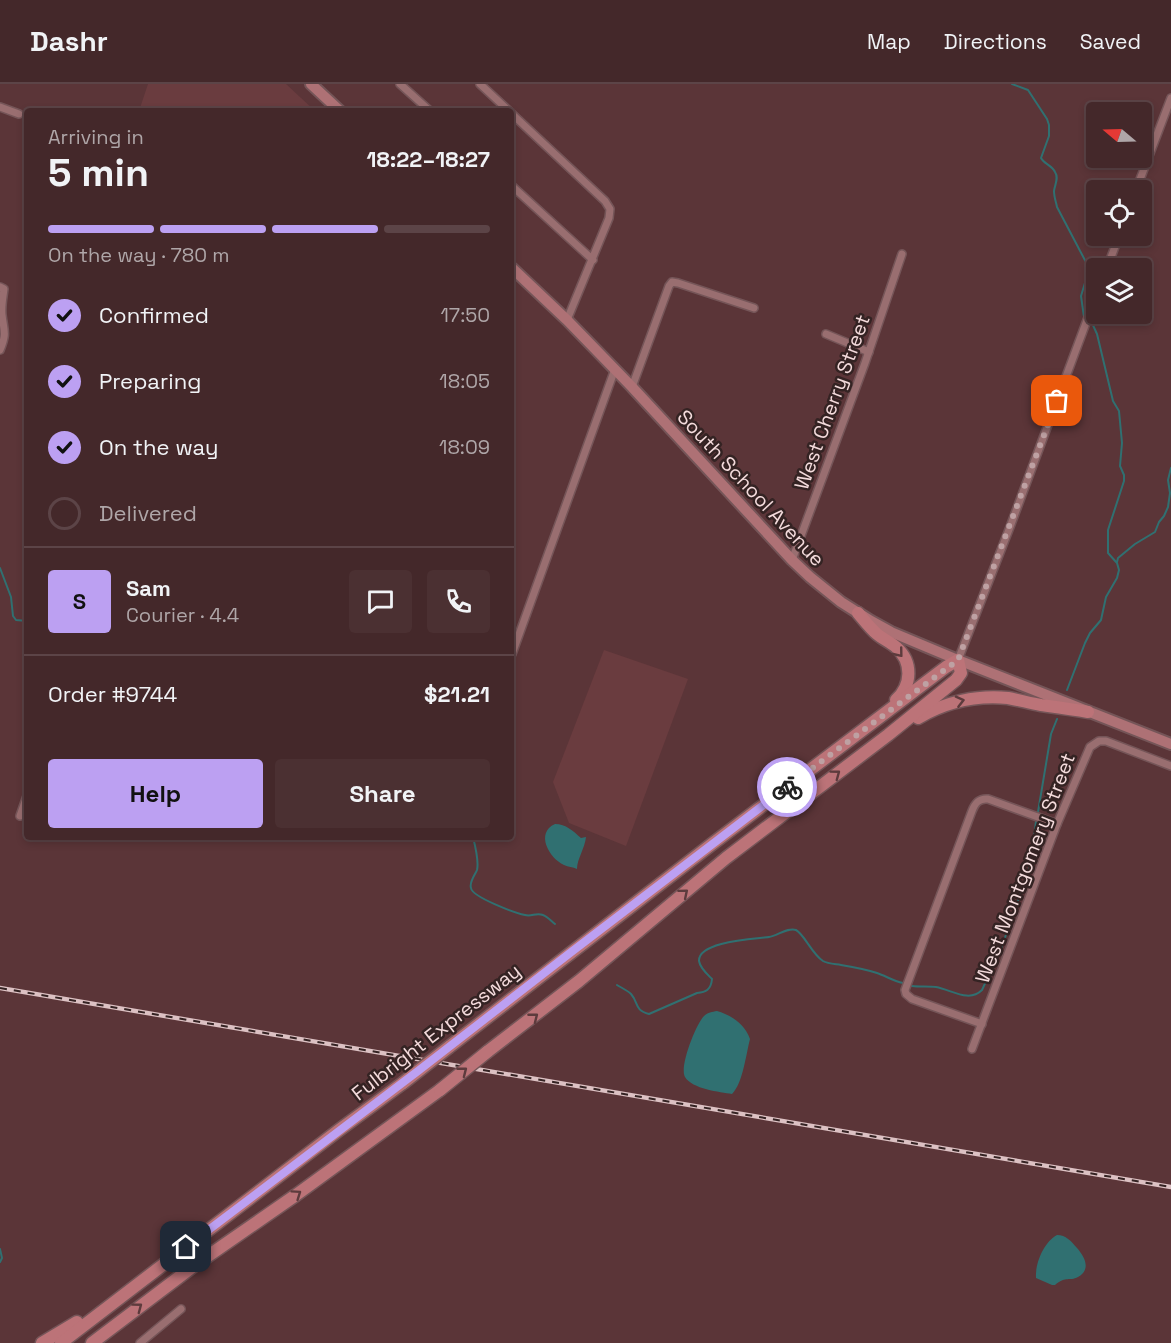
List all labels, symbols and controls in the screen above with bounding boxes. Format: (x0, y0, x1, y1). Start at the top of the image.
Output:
text: Dashr (30, 23, 108, 59)
text: Map (867, 28, 911, 55)
text: Directions (944, 28, 1047, 55)
text: Saved (1080, 28, 1141, 55)
north arrow (1086, 102, 1152, 168)
map controls (1086, 102, 1152, 324)
text: Arriving in (48, 124, 144, 150)
text: 18:22–18:27 (367, 145, 490, 173)
text: 5 min (48, 148, 149, 197)
button: locate (1086, 180, 1152, 246)
text: On the way · 780 m (48, 242, 229, 268)
button: layers (1086, 258, 1152, 324)
icon: check (48, 299, 81, 332)
text: Confirmed (99, 301, 209, 329)
text: 17:50 (441, 302, 490, 328)
street label: West Cherry Street (788, 311, 876, 493)
icon: check (48, 365, 81, 398)
text: Preparing (99, 367, 201, 395)
text: 18:05 (439, 368, 490, 394)
pin (1031, 375, 1082, 426)
icon: bag (1040, 384, 1073, 417)
street label: South School Avenue (672, 404, 830, 572)
icon: check (48, 431, 81, 464)
text: On the way (99, 433, 218, 461)
text: 18:09 (439, 434, 490, 460)
text: Delivered (99, 499, 197, 527)
button: chat (349, 570, 412, 633)
button: phone (427, 570, 490, 633)
text: Sam (126, 574, 171, 602)
text: S (73, 587, 86, 615)
text: Courier · 4.4 (126, 602, 239, 628)
one-way arrow (892, 646, 903, 657)
text: Order #9744 (48, 680, 177, 708)
text: $21.21 (424, 680, 490, 708)
one-way arrow (954, 696, 964, 709)
street label: West Montgomery Street (969, 749, 1081, 987)
courier (757, 757, 817, 817)
button: Help (48, 759, 263, 828)
button: Share (275, 759, 490, 828)
icon: bike (771, 771, 804, 804)
one-way arrow (829, 771, 840, 782)
one-way arrow (677, 889, 688, 900)
street label: Fulbright Expressway (346, 958, 526, 1106)
one-way arrow (527, 1013, 538, 1024)
one-way arrow (457, 1068, 468, 1079)
one-way arrow (290, 1190, 301, 1201)
pin (160, 1221, 211, 1272)
icon: home (169, 1230, 202, 1263)
one-way arrow (132, 1304, 143, 1315)

